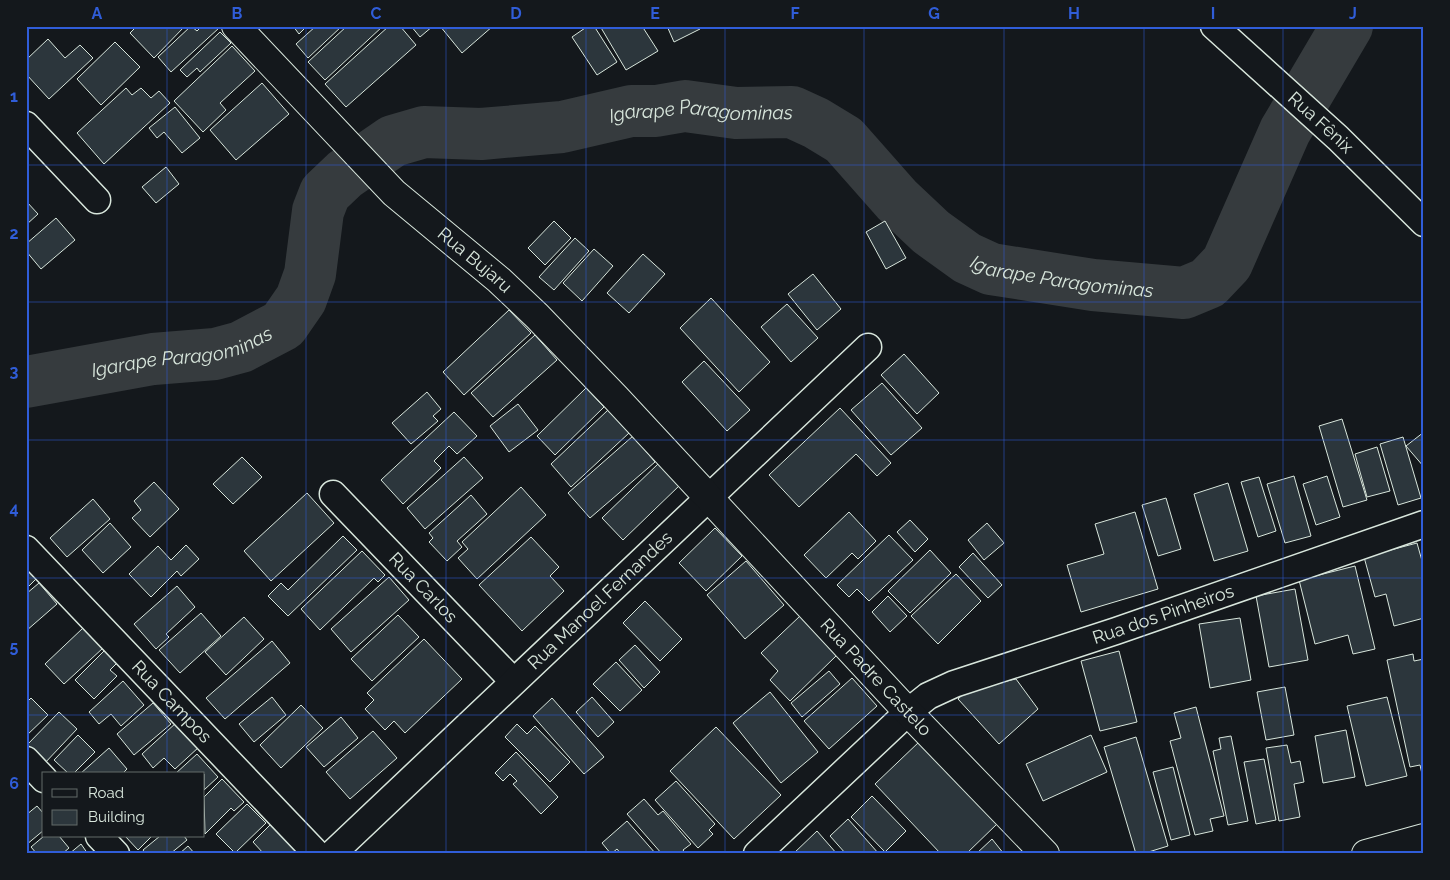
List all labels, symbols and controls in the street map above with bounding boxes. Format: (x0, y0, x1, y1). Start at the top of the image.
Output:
text: A (92, 4, 103, 23)
text: B (232, 4, 243, 23)
text: C (371, 4, 382, 23)
text: D (510, 4, 522, 23)
text: E (650, 4, 660, 23)
text: F (790, 4, 800, 23)
text: G (928, 4, 940, 23)
text: H (1068, 4, 1080, 23)
text: I (1211, 4, 1215, 23)
text: J (1349, 4, 1357, 23)
text: 1 (10, 87, 18, 106)
street label: Rua Fênix (1284, 87, 1358, 157)
water label: Igarape Paragominas (607, 94, 793, 127)
street label: Rua Bujaru (434, 223, 517, 297)
text: 2 (9, 224, 19, 243)
water label: Igarape Paragominas (967, 250, 1155, 301)
water label: Igarape Paragominas (89, 322, 276, 381)
text: 3 (10, 362, 19, 381)
text: 4 (9, 499, 19, 518)
street label: Rua Manoel Fernandes (523, 527, 677, 673)
street label: Rua Carlos (385, 548, 462, 627)
street label: Rua dos Pinheiros (1090, 580, 1237, 648)
street label: Rua Padre Castelo (816, 614, 936, 740)
text: 5 (10, 637, 19, 656)
street label: Rua Campos (128, 656, 216, 747)
legend (42, 772, 205, 838)
text: 6 (9, 774, 19, 793)
text: Road (88, 784, 124, 802)
text: Building (88, 808, 145, 826)

